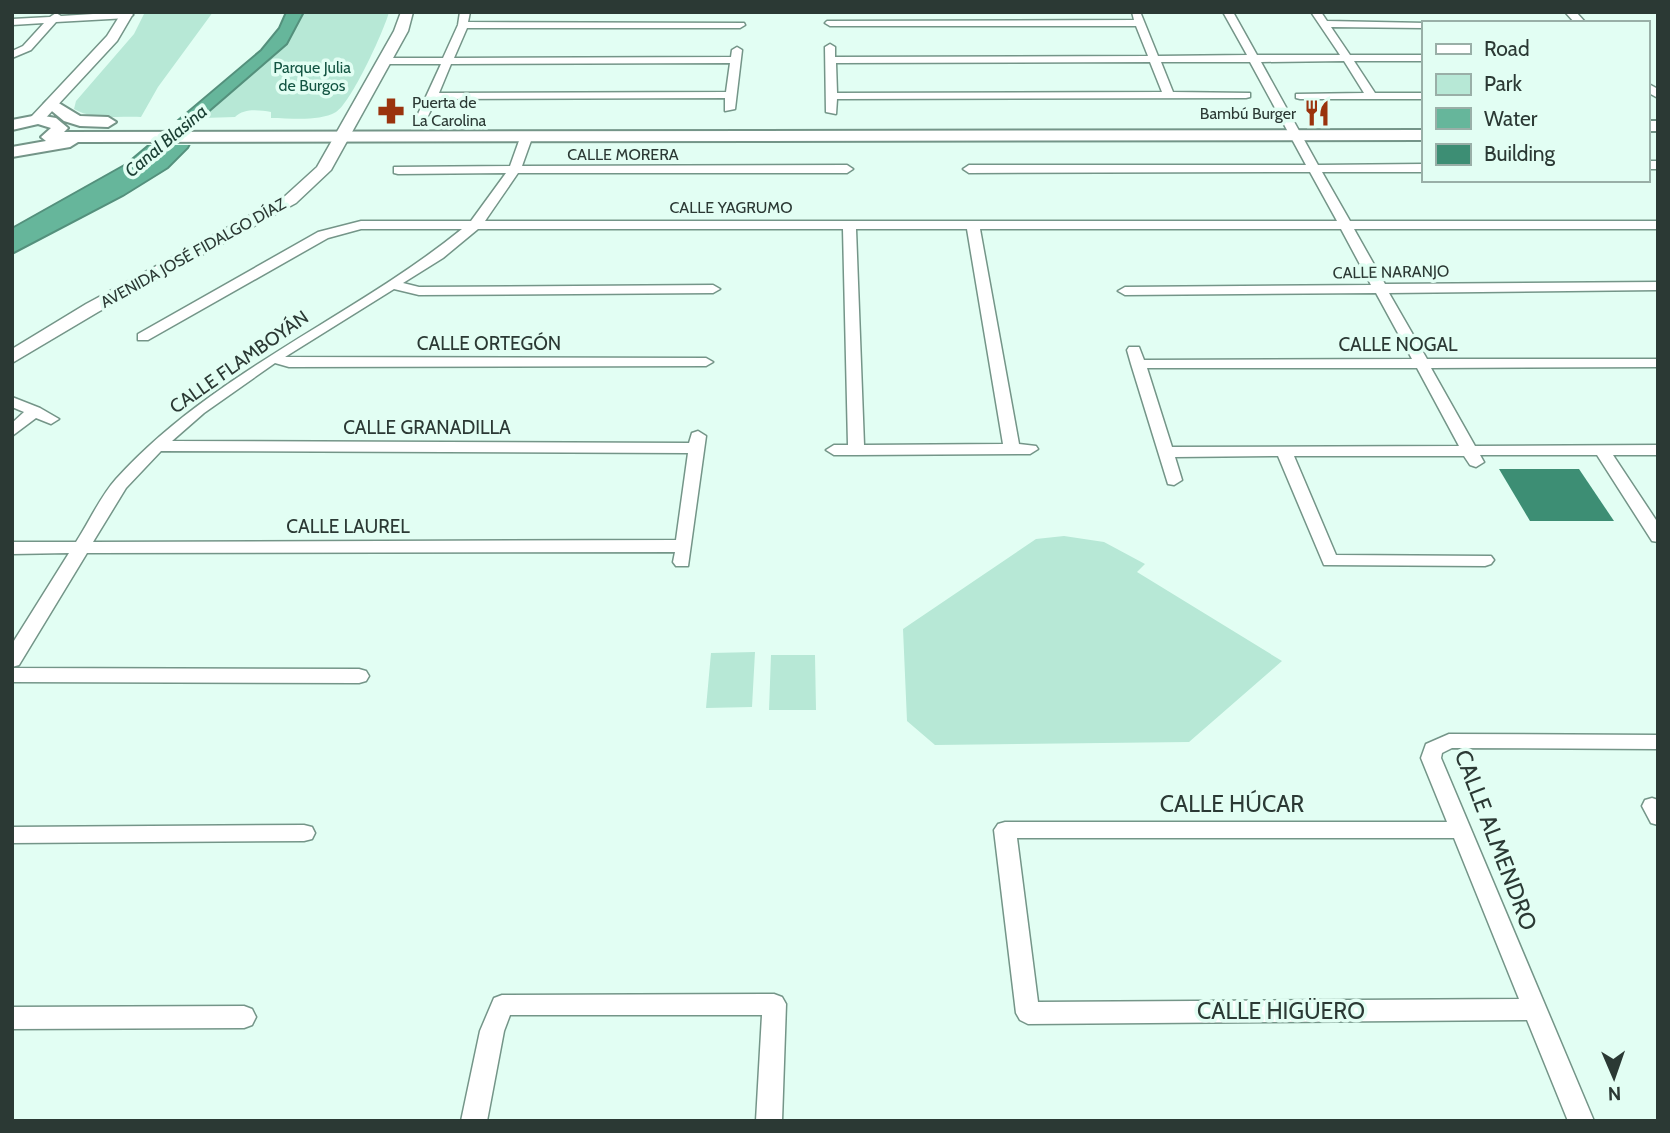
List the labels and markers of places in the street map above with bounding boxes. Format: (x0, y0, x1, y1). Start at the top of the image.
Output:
place label: Puerta de La Carolina (412, 93, 487, 130)
pharmacy icon: Puerta de La Carolina (376, 96, 406, 126)
restaurant icon: Bambú Burger (1302, 98, 1332, 128)
place label: Bambú Burger (1200, 104, 1297, 123)

